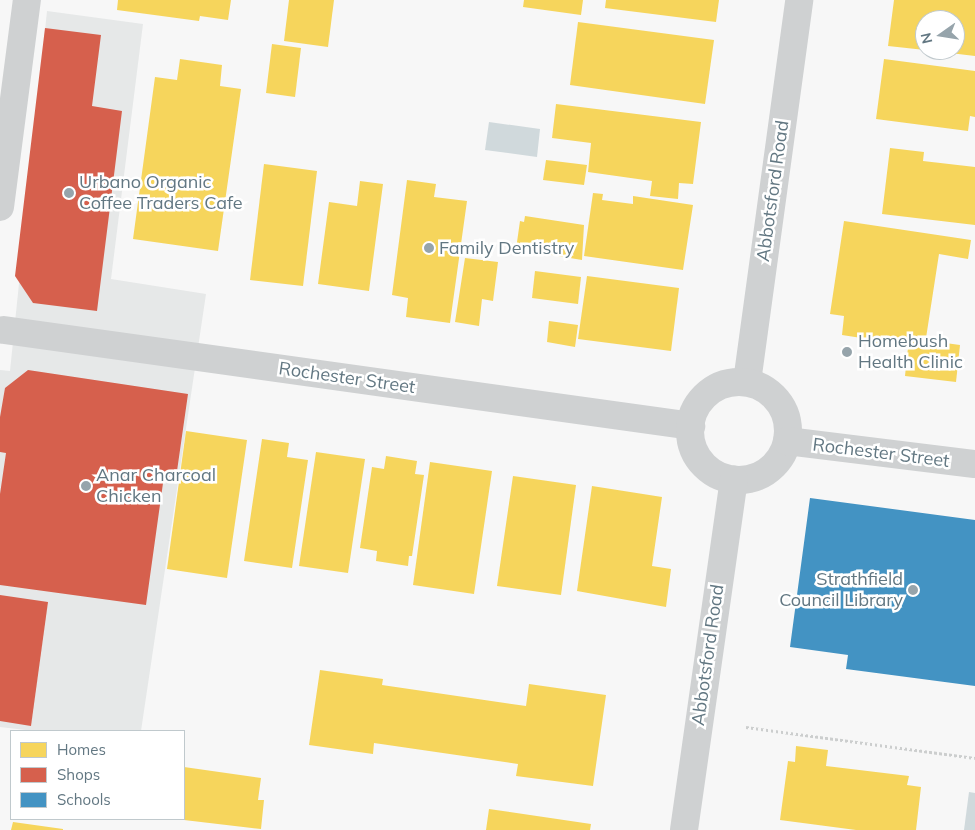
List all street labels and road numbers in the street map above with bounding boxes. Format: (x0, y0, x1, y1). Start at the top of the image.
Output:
street label: Abbotsford Road (752, 119, 794, 263)
street label: Rochester Street (277, 358, 417, 398)
street label: Rochester Street (811, 434, 951, 472)
street label: Abbotsford Road (687, 583, 729, 727)

